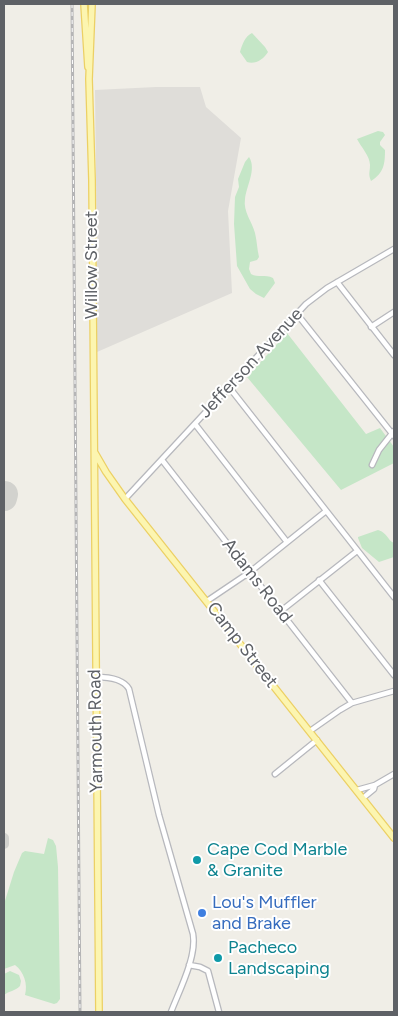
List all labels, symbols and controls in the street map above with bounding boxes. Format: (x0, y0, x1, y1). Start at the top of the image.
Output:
street label: Willow Street (81, 211, 103, 319)
street label: Jefferson Avenue (195, 304, 307, 422)
street label: Adams Road (217, 534, 297, 628)
street label: Camp Street (202, 598, 282, 692)
street label: Yarmouth Road (84, 669, 108, 793)
place label: Cape Cod Marble & Granite (207, 839, 347, 882)
marker: Cape Cod Marble & Granite (191, 854, 203, 866)
place label: Lou's Muffler and Brake (212, 892, 317, 934)
marker: Lou's Muffler and Brake (196, 907, 208, 919)
place label: Pacheco Landscaping (228, 937, 330, 980)
marker: Pacheco Landscaping (212, 952, 224, 964)

